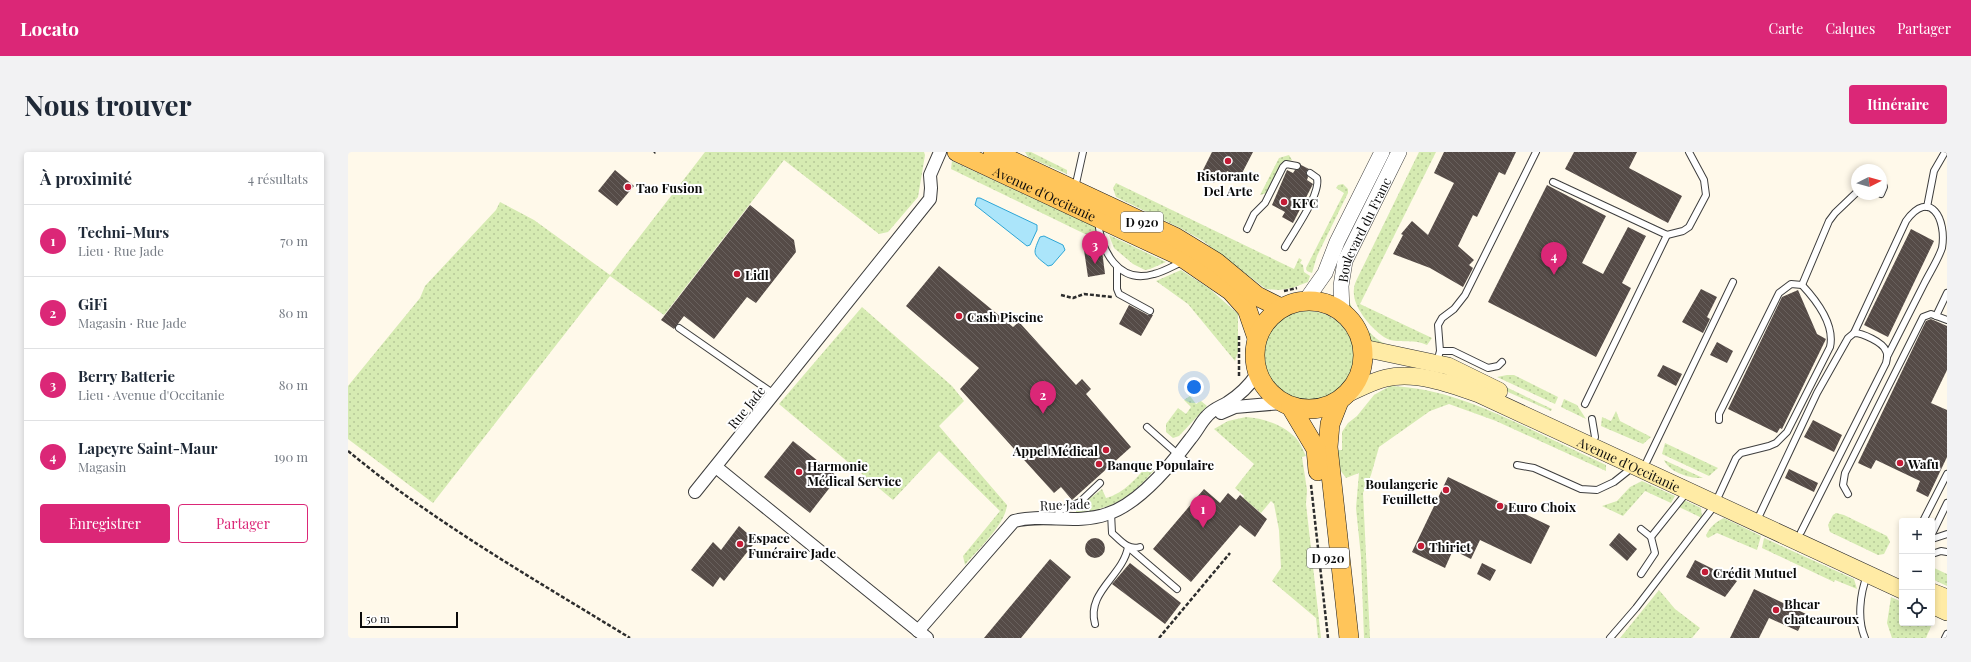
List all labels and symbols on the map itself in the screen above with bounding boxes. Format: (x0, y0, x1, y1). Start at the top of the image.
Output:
marker: Ristorante Del Arte (1223, 156, 1233, 166)
street label: Avenue d'Occitanie (990, 161, 1099, 224)
north arrow (1851, 164, 1887, 200)
place label: Ristorante Del Arte (1197, 167, 1260, 199)
street label: Boulevard du Franc (1333, 174, 1394, 284)
place label: Tao Fusion (636, 179, 702, 196)
marker: Tao Fusion (623, 182, 633, 192)
place label: KFC (1292, 194, 1318, 211)
marker: KFC (1279, 197, 1289, 207)
road number: D 920 (1121, 212, 1163, 232)
pin: 3 (1082, 231, 1108, 264)
pin: 4 (1541, 242, 1567, 275)
place label: Lidl (745, 266, 769, 283)
marker: Lidl (732, 269, 742, 279)
place label: Cash Piscine (967, 308, 1044, 325)
marker: Cash Piscine (954, 311, 964, 321)
your location (1184, 377, 1204, 397)
pin: 2 (1030, 381, 1056, 414)
street label: Rue Jade (724, 382, 769, 432)
street label: Avenue d'Occitanie (1574, 432, 1684, 495)
place label: Appel Médical (1012, 442, 1098, 459)
marker: Appel Médical (1101, 445, 1111, 455)
place label: Wafu (1907, 455, 1939, 472)
place label: Banque Populaire (1107, 456, 1214, 473)
place label: Harmonie Médical Service (807, 457, 902, 489)
marker: Wafu (1895, 458, 1905, 468)
marker: Banque Populaire (1094, 459, 1104, 469)
marker: Harmonie Médical Service (794, 467, 804, 477)
place label: Boulangerie Feuillette (1365, 475, 1438, 507)
marker: Boulangerie Feuillette (1441, 485, 1451, 495)
street label: Rue Jade (1040, 495, 1091, 513)
pin: 1 (1190, 495, 1216, 528)
place label: Euro Choix (1508, 498, 1576, 515)
marker: Euro Choix (1495, 501, 1505, 511)
place label: Espace Funéraire Jade (748, 529, 836, 561)
place label: Thiriet (1429, 538, 1471, 555)
marker: Espace Funéraire Jade (735, 539, 745, 549)
marker: Thiriet (1416, 541, 1426, 551)
road number: D 920 (1307, 548, 1349, 568)
place label: Crédit Mutuel (1713, 564, 1797, 581)
marker: Crédit Mutuel (1700, 567, 1710, 577)
place label: Bhcar chateauroux (1784, 595, 1859, 627)
marker: Bhcar chateauroux (1771, 605, 1781, 615)
scale bar (360, 610, 458, 629)

